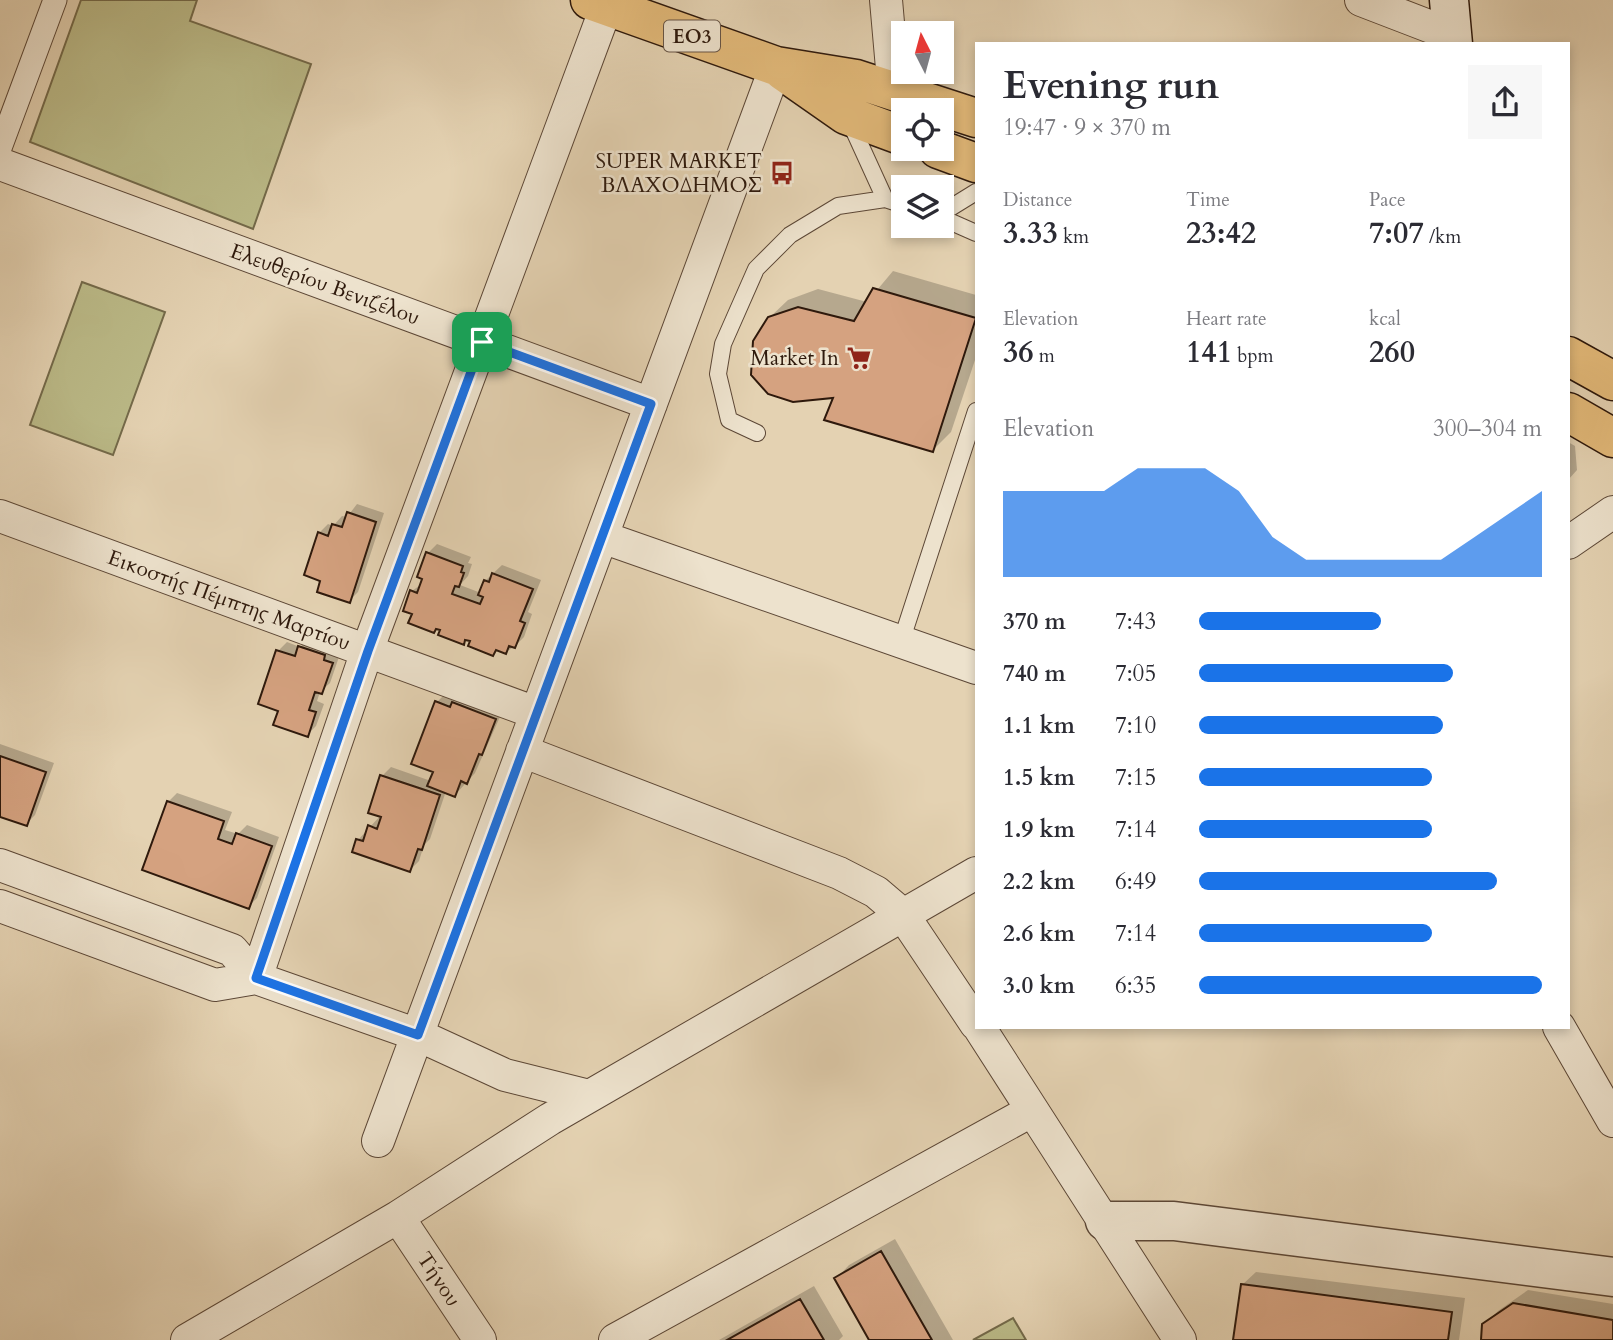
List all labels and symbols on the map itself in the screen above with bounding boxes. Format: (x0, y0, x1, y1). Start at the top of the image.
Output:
road number: ΕΟ3 (664, 20, 720, 52)
north arrow (891, 21, 954, 84)
place label: SUPER MARKET ΒΛΑΧΟΔΗΜΟΣ (596, 147, 762, 200)
bus stop icon: SUPER MARKET ΒΛΑΧΟΔΗΜΟΣ (768, 159, 796, 187)
street label: Ελευθερίου Βενιζέλου (226, 237, 424, 332)
pin (452, 312, 512, 372)
place label: Market In (750, 344, 839, 373)
supermarket icon: Market In (845, 344, 873, 372)
street label: Εικοστής Πέμπτης Μαρτίου (104, 543, 354, 658)
street label: Τήνου (410, 1246, 467, 1312)

